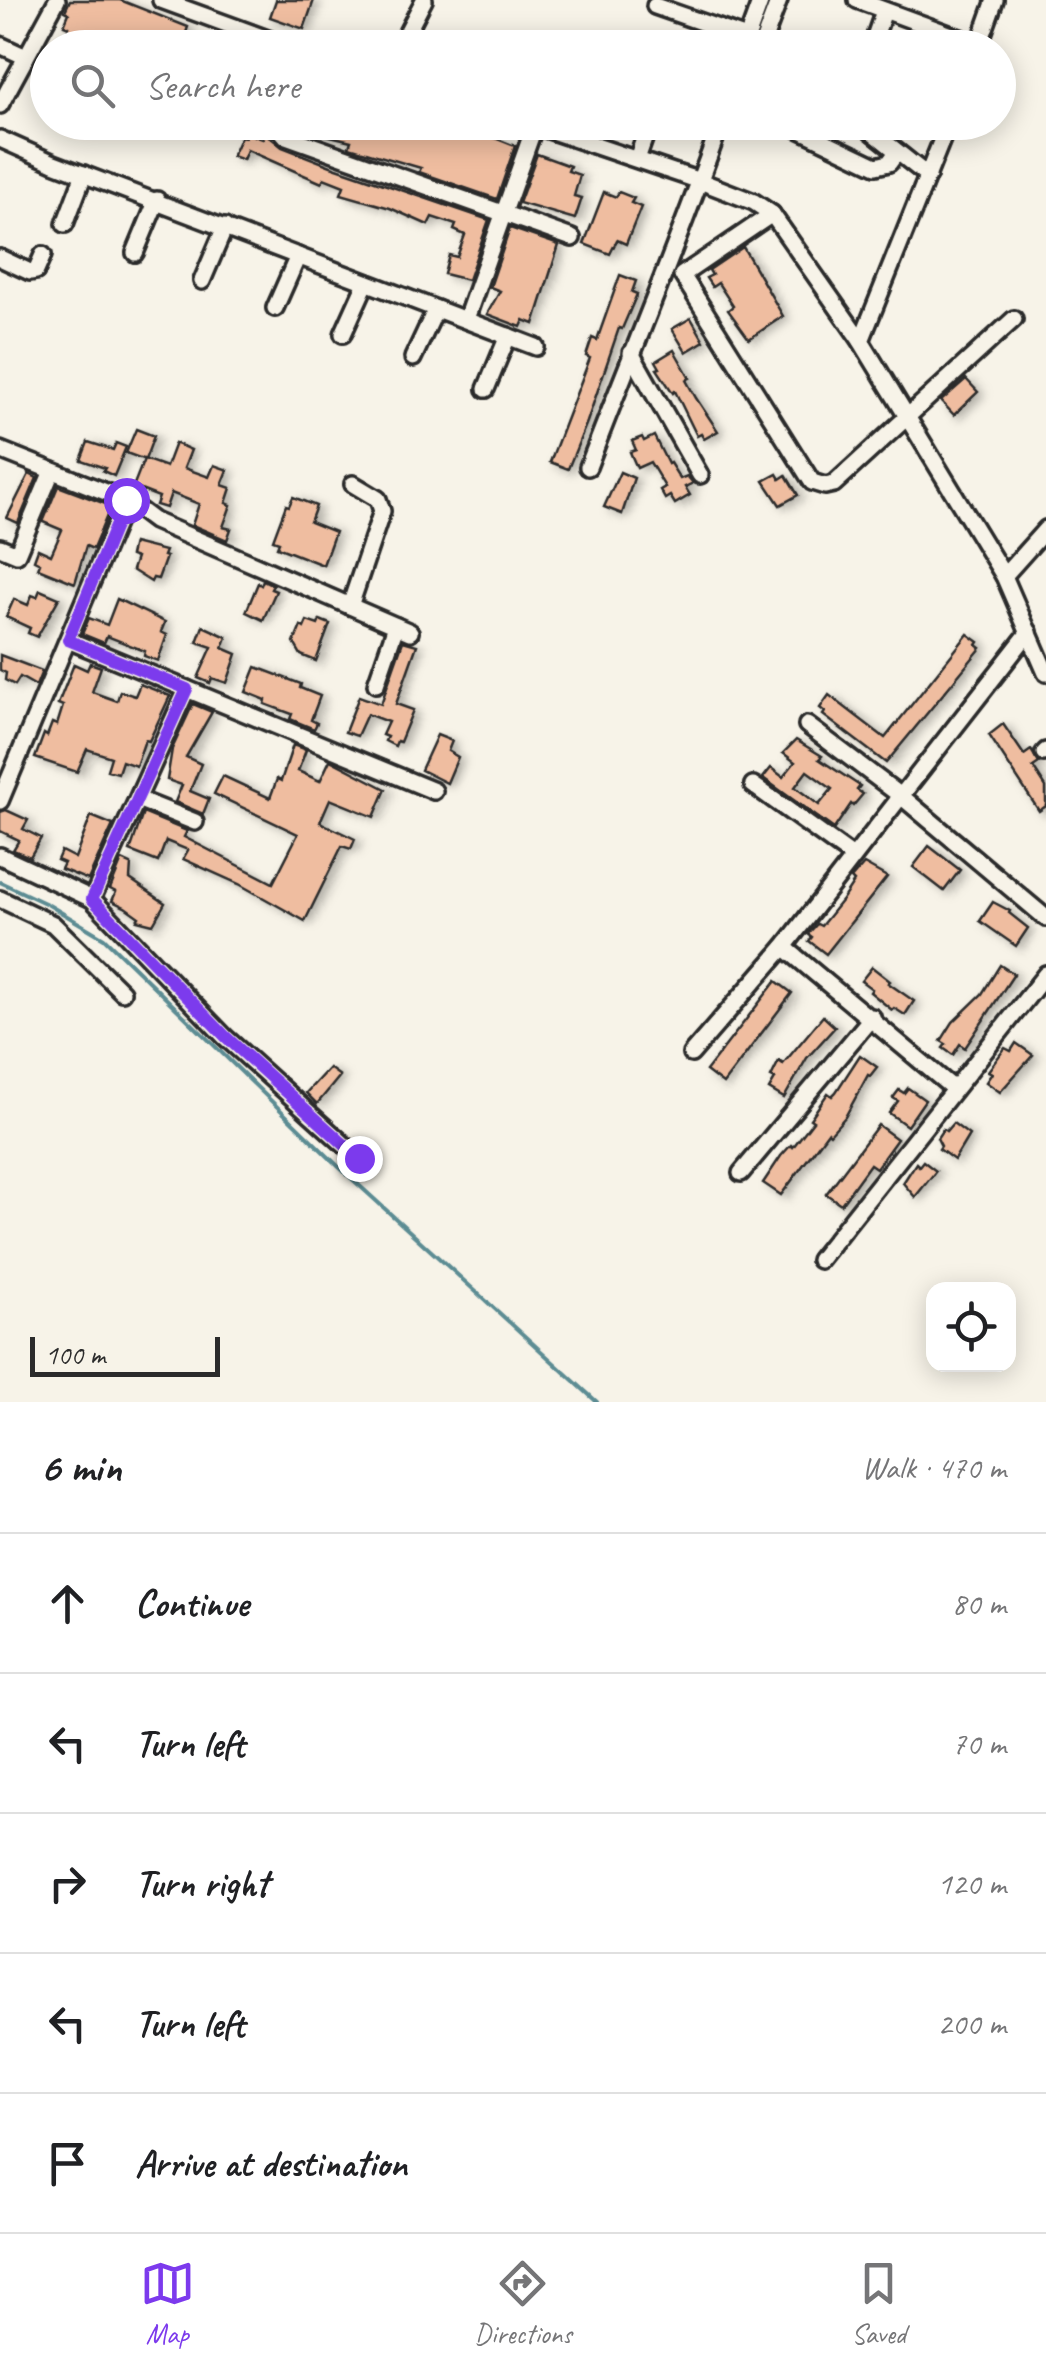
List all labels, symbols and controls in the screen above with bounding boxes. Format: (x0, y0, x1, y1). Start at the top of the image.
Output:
search box (30, 30, 1016, 140)
icon: search (65, 58, 120, 113)
text: Search here (145, 62, 300, 109)
route start (104, 478, 150, 524)
route end (337, 1136, 383, 1182)
map controls (926, 1282, 1016, 1372)
button: locate (926, 1282, 1016, 1372)
scale bar (30, 1332, 220, 1376)
text: 100 m (45, 1337, 105, 1372)
text: 6 min (40, 1441, 121, 1494)
text: Walk · 470 m (862, 1447, 1006, 1488)
icon: ahead (40, 1576, 95, 1631)
text: Continue (135, 1580, 249, 1627)
text: 80 m (952, 1583, 1006, 1624)
icon: left (40, 1716, 95, 1771)
text: Turn left (135, 1720, 245, 1767)
text: 70 m (952, 1723, 1006, 1764)
icon: right (40, 1856, 95, 1911)
text: Turn right (135, 1860, 269, 1907)
text: 120 m (937, 1863, 1006, 1904)
icon: left (40, 1996, 95, 2051)
text: Turn left (135, 2000, 245, 2047)
text: 200 m (937, 2003, 1006, 2044)
icon: arrive (40, 2136, 95, 2191)
text: Arrive at destination (135, 2140, 407, 2187)
tab: Map (140, 2256, 195, 2351)
tab: Directions (474, 2256, 572, 2351)
tab: Saved (851, 2256, 906, 2351)

